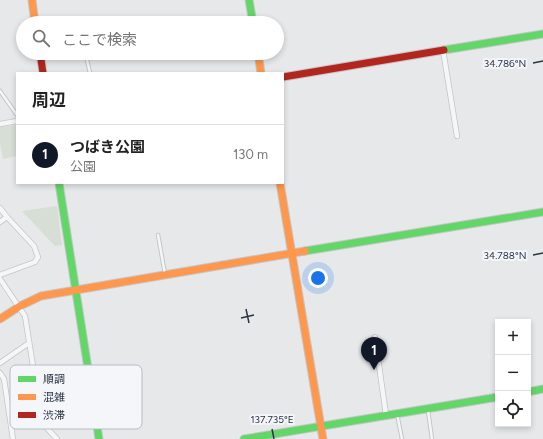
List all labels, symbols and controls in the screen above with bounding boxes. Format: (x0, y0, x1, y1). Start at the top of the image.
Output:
search box (16, 16, 284, 60)
icon: search (30, 27, 52, 49)
text: ここで検索 (62, 31, 137, 49)
text: 34.786°N (484, 57, 526, 70)
text: 周辺 (32, 90, 66, 110)
text: つばき公園 (70, 138, 145, 156)
text: 1 (42, 147, 48, 162)
text: 130 m (233, 147, 268, 162)
text: 公園 (70, 159, 96, 174)
text: 34.788°N (484, 249, 526, 262)
your location (308, 268, 328, 288)
map controls (495, 319, 531, 427)
button: + (495, 319, 531, 355)
pin: 1 (361, 337, 387, 370)
button: − (495, 355, 531, 391)
legend (10, 365, 142, 429)
text: 順調 (43, 373, 65, 386)
text: 混雑 (43, 391, 65, 404)
button: locate (495, 391, 531, 427)
text: 渋滞 (43, 409, 65, 422)
text: 137.735°E (250, 413, 294, 426)

